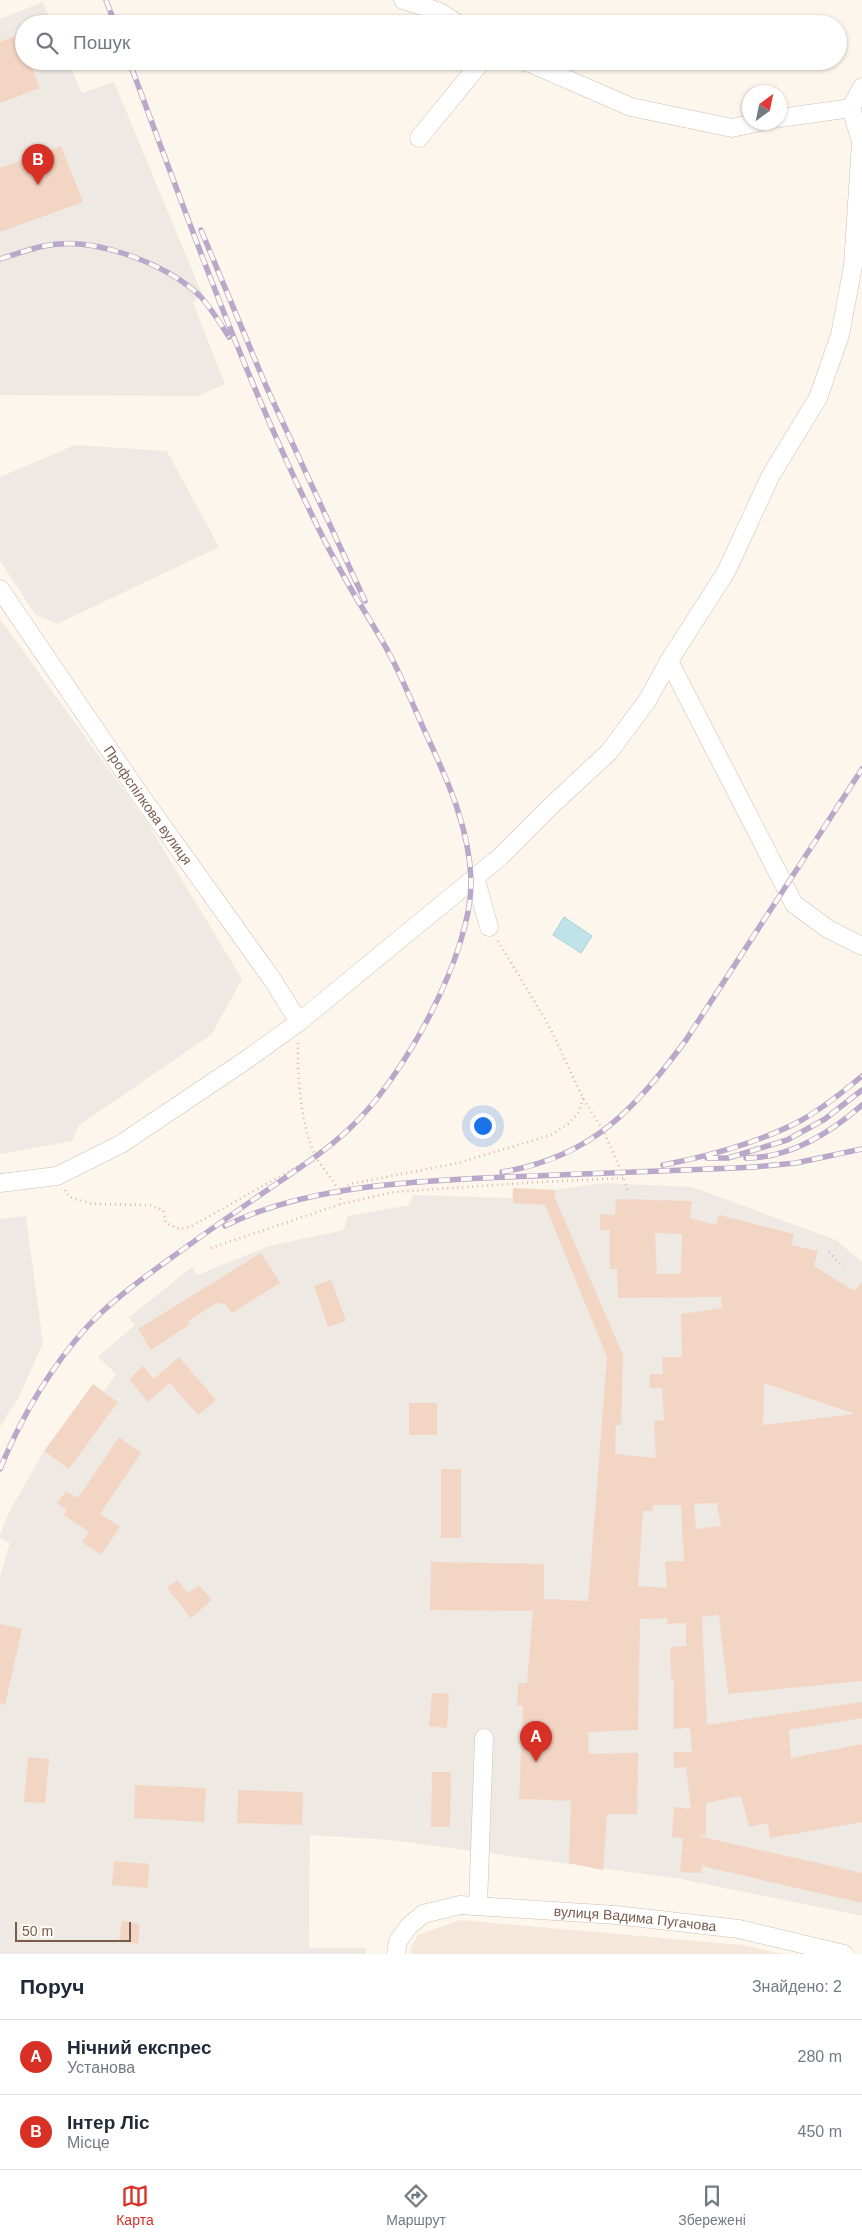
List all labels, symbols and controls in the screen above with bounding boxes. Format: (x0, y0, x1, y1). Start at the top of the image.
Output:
search box (15, 15, 847, 70)
icon: search (33, 29, 61, 57)
text: Пошук (73, 32, 130, 53)
north arrow (742, 85, 787, 130)
pin: B (22, 144, 54, 185)
street label: Профспілкова вулиця (101, 743, 195, 868)
your location (470, 1113, 496, 1139)
pin: A (520, 1721, 552, 1762)
street label: вулиця Вадима Пугачова (553, 1903, 718, 1934)
scale bar (15, 1919, 131, 1942)
text: 50 m (22, 1923, 53, 1939)
text: Поруч (20, 1975, 84, 1998)
text: Знайдено: 2 (752, 1978, 842, 1995)
text: Нічний експрес (67, 2037, 212, 2058)
text: A (30, 2048, 42, 2065)
text: 280 m (798, 2048, 842, 2065)
text: Установа (67, 2059, 135, 2076)
text: Інтер Ліс (67, 2112, 150, 2133)
text: B (30, 2123, 42, 2140)
text: 450 m (798, 2123, 842, 2140)
text: Місце (67, 2134, 110, 2151)
tab: Карта (116, 2182, 154, 2228)
tab: Маршрут (386, 2182, 446, 2228)
tab: Збережені (678, 2182, 746, 2228)

